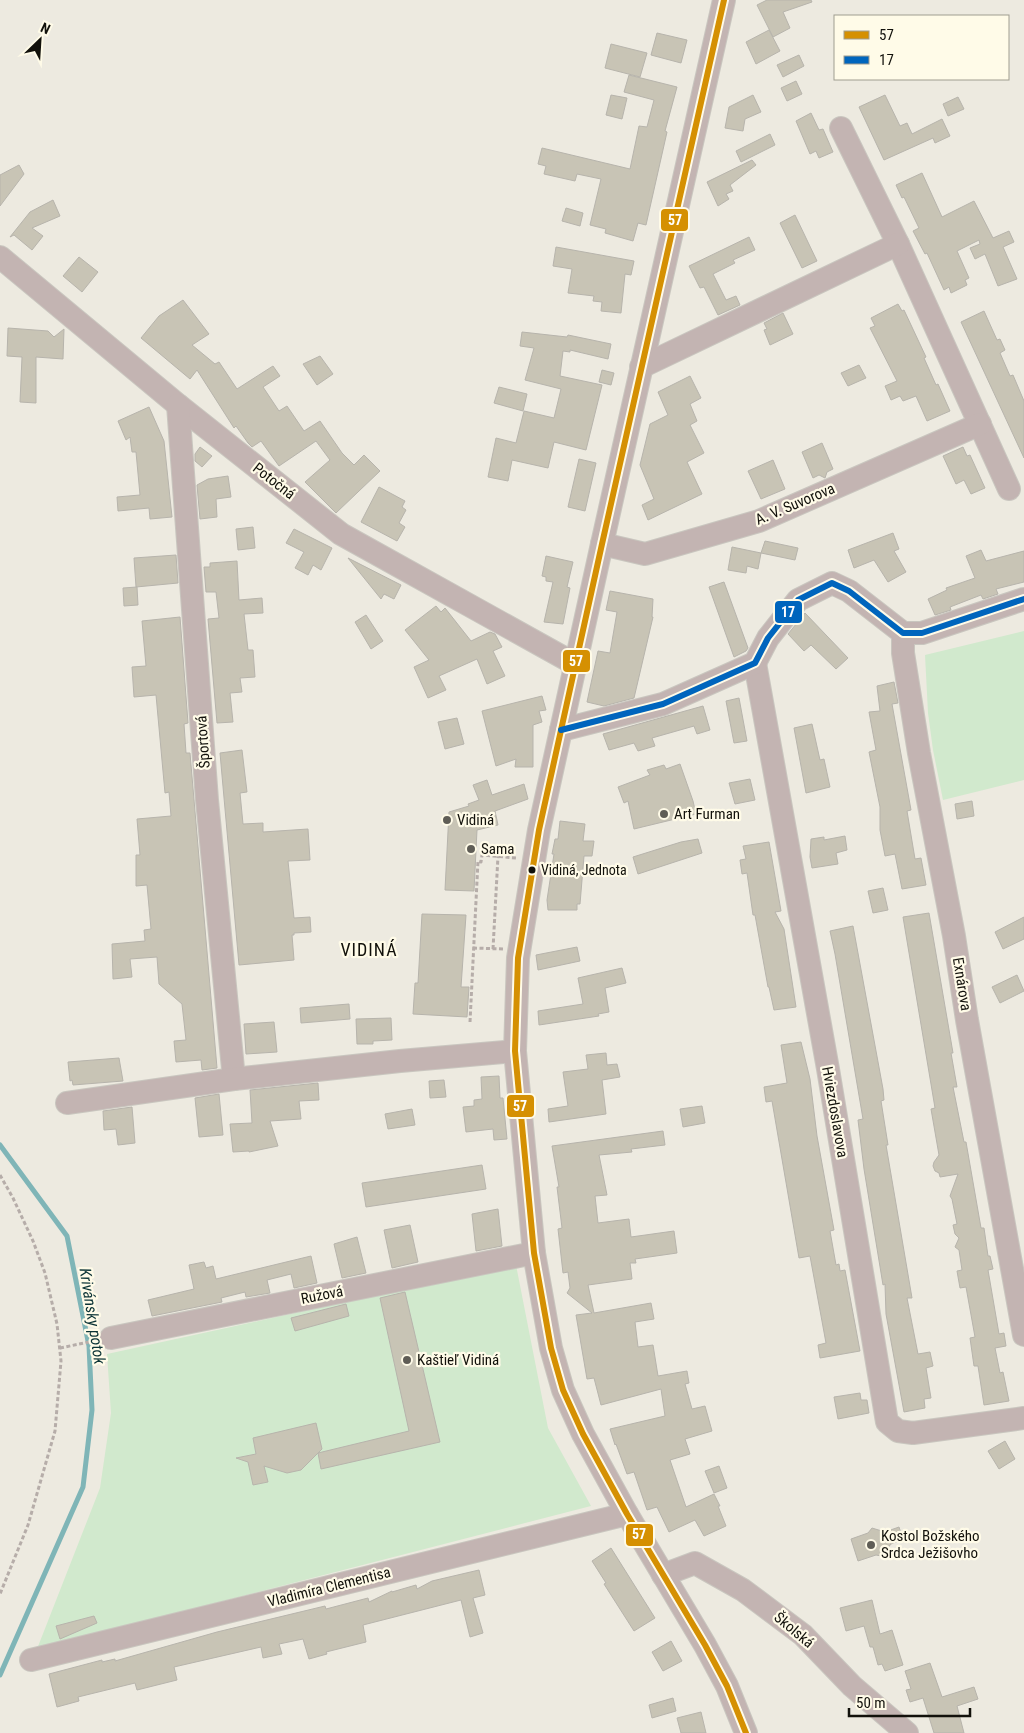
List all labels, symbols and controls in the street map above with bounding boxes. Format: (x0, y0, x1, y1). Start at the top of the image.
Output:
north arrow (15, 15, 65, 65)
legend (834, 15, 1009, 80)
text: N (38, 19, 53, 37)
text: 57 (879, 26, 894, 44)
text: 17 (879, 51, 894, 69)
line badge: 57 (660, 208, 689, 232)
text: 57 (668, 212, 682, 228)
street label: Potočná (249, 459, 299, 503)
street label: A. V. Suvorova (753, 479, 837, 529)
line badge: 17 (774, 600, 803, 624)
text: 17 (781, 604, 795, 620)
line badge: 57 (562, 649, 591, 673)
text: 57 (569, 653, 583, 669)
street label: Športová (192, 715, 214, 769)
place label: Art Furman (674, 805, 740, 823)
marker: Art Furman (658, 808, 670, 820)
place label: Vidiná (457, 811, 494, 829)
marker: Vidiná (441, 814, 453, 826)
place label: Sama (481, 840, 514, 858)
marker: Sama (465, 843, 477, 855)
place label: Vidiná, Jednota (541, 862, 627, 878)
marker: Vidiná, Jednota (527, 865, 537, 875)
district label: VIDINÁ (340, 939, 398, 960)
street label: Exnárova (949, 956, 975, 1012)
street label: Hviezdoslavova (818, 1065, 852, 1159)
line badge: 57 (506, 1094, 535, 1118)
text: 57 (513, 1098, 527, 1114)
water label: Krivánsky potok (76, 1267, 110, 1366)
street label: Ružová (299, 1282, 345, 1308)
place label: Kaštieľ Vidiná (417, 1351, 499, 1369)
marker: Kaštieľ Vidiná (401, 1354, 413, 1366)
line badge: 57 (625, 1523, 654, 1547)
text: 57 (632, 1526, 646, 1542)
place label: Kostol Božského Srdca Ježišovho (881, 1527, 980, 1562)
marker: Kostol Božského Srdca Ježišovho (865, 1539, 877, 1551)
street label: Vladimíra Clementisa (266, 1563, 392, 1611)
street label: Školská (770, 1608, 818, 1652)
scale bar (849, 1686, 970, 1718)
text: 50 m (856, 1694, 886, 1712)

